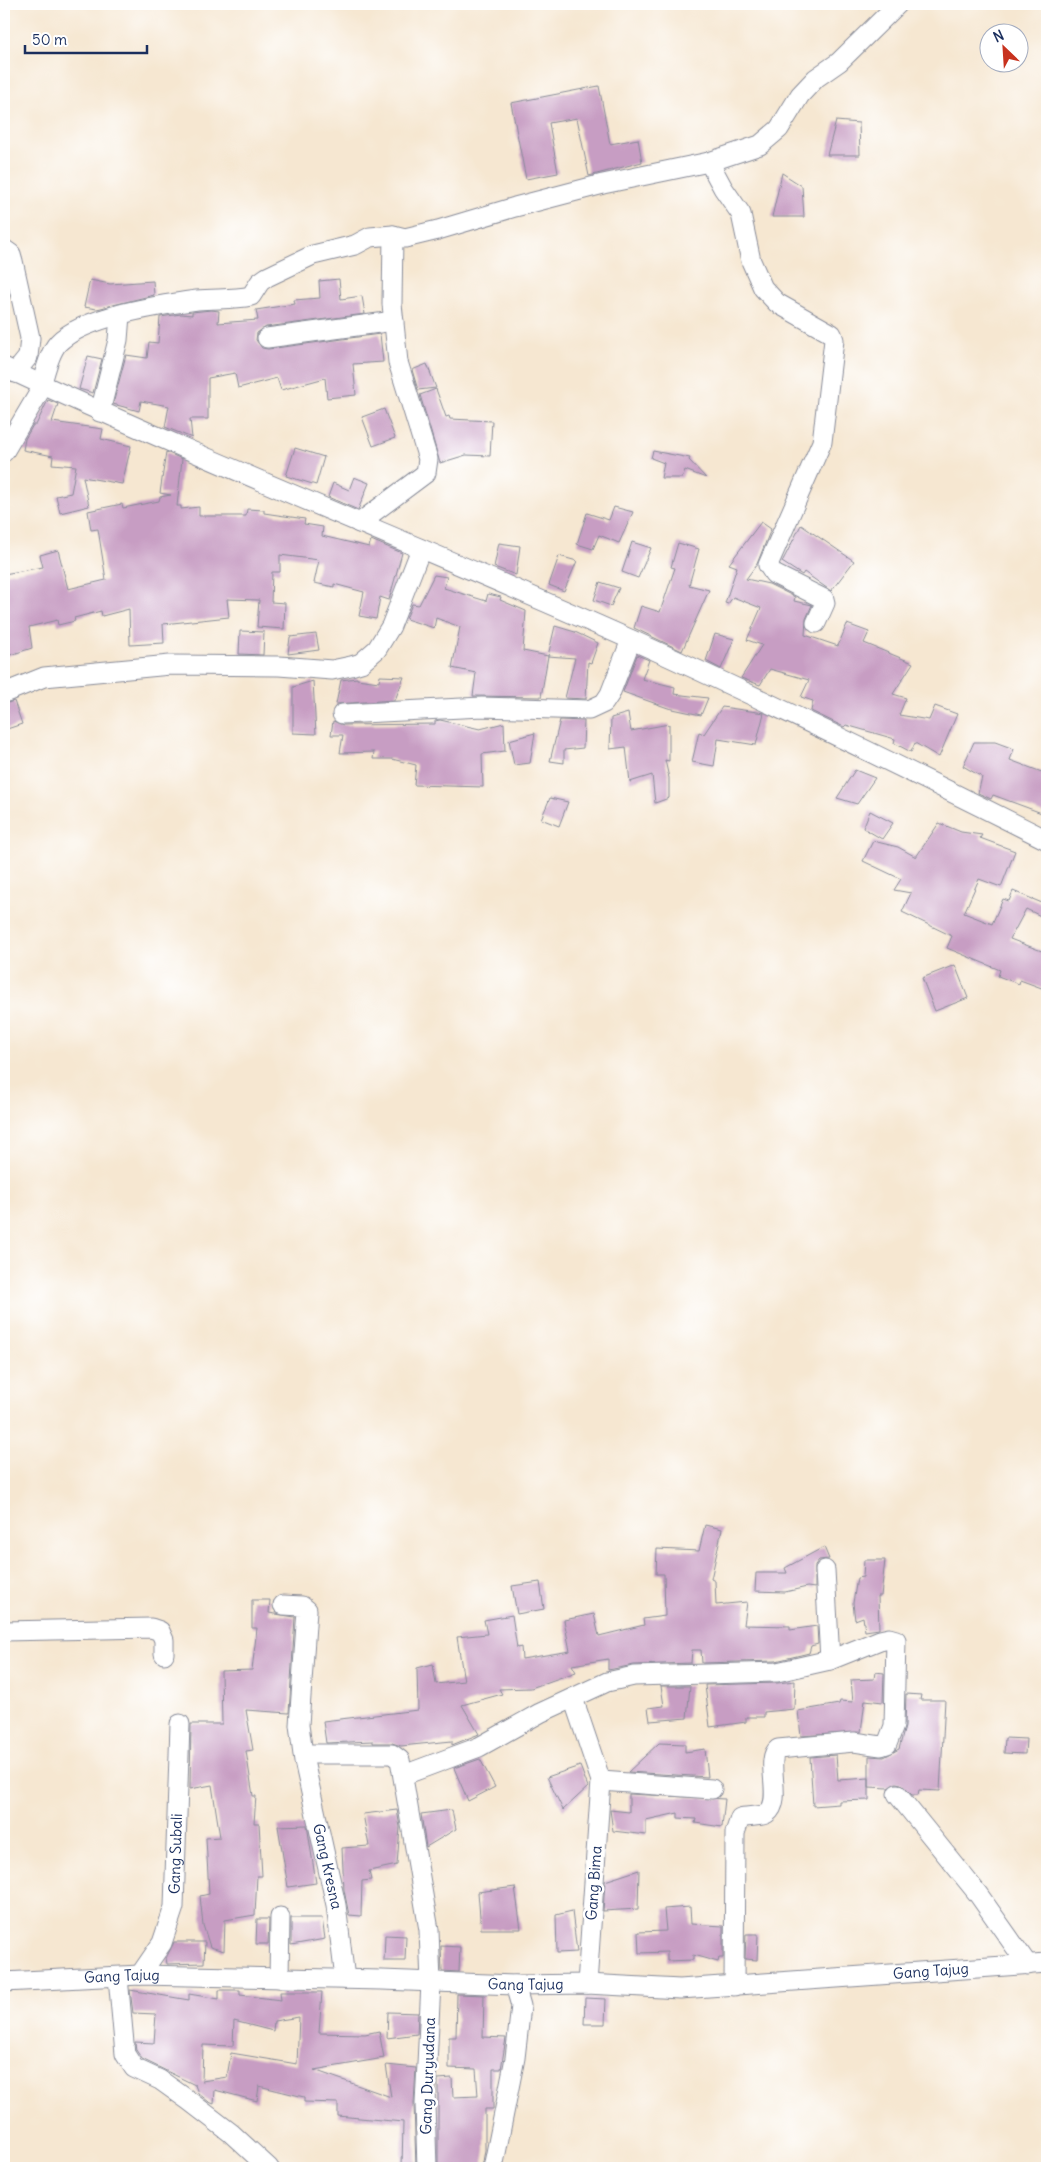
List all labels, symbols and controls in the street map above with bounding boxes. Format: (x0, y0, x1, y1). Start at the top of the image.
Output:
scale bar (25, 22, 148, 54)
north arrow (978, 22, 1028, 72)
text: N (990, 26, 1007, 46)
text: 50 m (32, 30, 67, 49)
street label: Gang Subali (164, 1813, 186, 1894)
street label: Gang Kresna (309, 1822, 347, 1911)
street label: Gang Bima (581, 1845, 606, 1921)
street label: Gang Tajug (892, 1959, 969, 1983)
street label: Gang Tajug (83, 1965, 160, 1987)
street label: Gang Tajug (487, 1974, 564, 1994)
street label: Gang Duryudana (416, 2017, 439, 2135)

